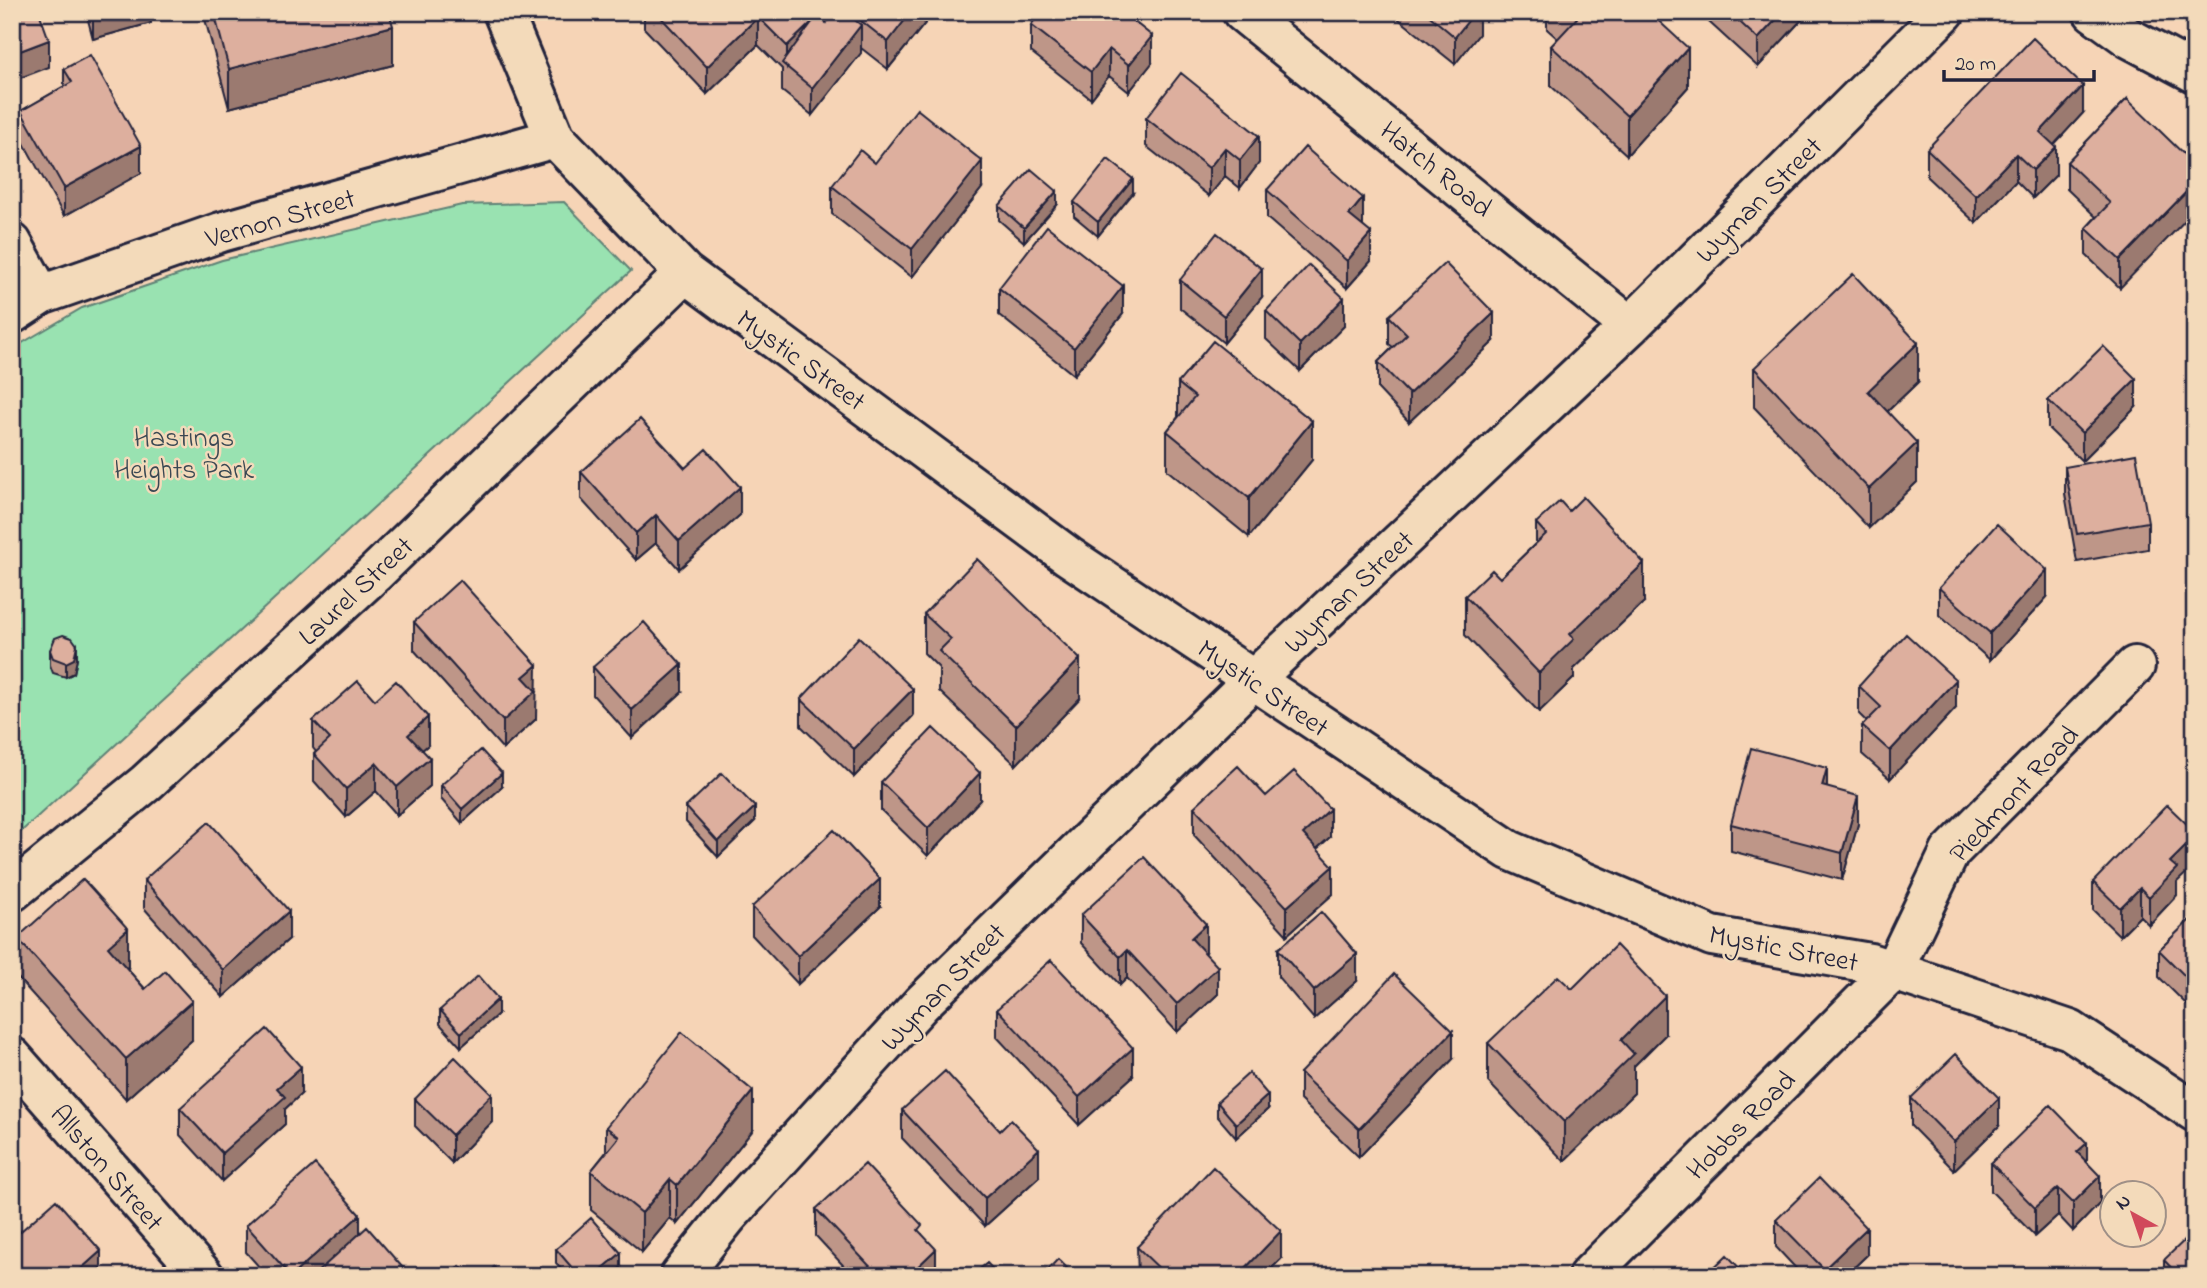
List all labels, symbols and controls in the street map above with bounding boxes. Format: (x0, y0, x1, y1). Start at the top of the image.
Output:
scale bar (1944, 38, 2095, 82)
text: 20 m (1955, 50, 1996, 80)
street label: Hatch Road (1370, 112, 1500, 229)
street label: Wyman Street (1687, 128, 1833, 274)
street label: Vernon Street (200, 179, 361, 262)
street label: Mystic Street (727, 301, 873, 423)
park label: Hastings Heights Park (114, 419, 255, 492)
street label: Wyman Street (1276, 522, 1425, 665)
street label: Laurel Street (290, 528, 424, 657)
street label: Mystic Street (1188, 631, 1336, 749)
street label: Piedmont Road (1941, 717, 2090, 873)
street label: Wyman Street (872, 915, 1017, 1062)
street label: Mystic Street (1705, 916, 1861, 985)
street label: Hobbs Road (1678, 1062, 1807, 1191)
street label: Allston Street (39, 1097, 172, 1242)
north arrow (2098, 1180, 2168, 1250)
text: N (2110, 1188, 2137, 1217)

